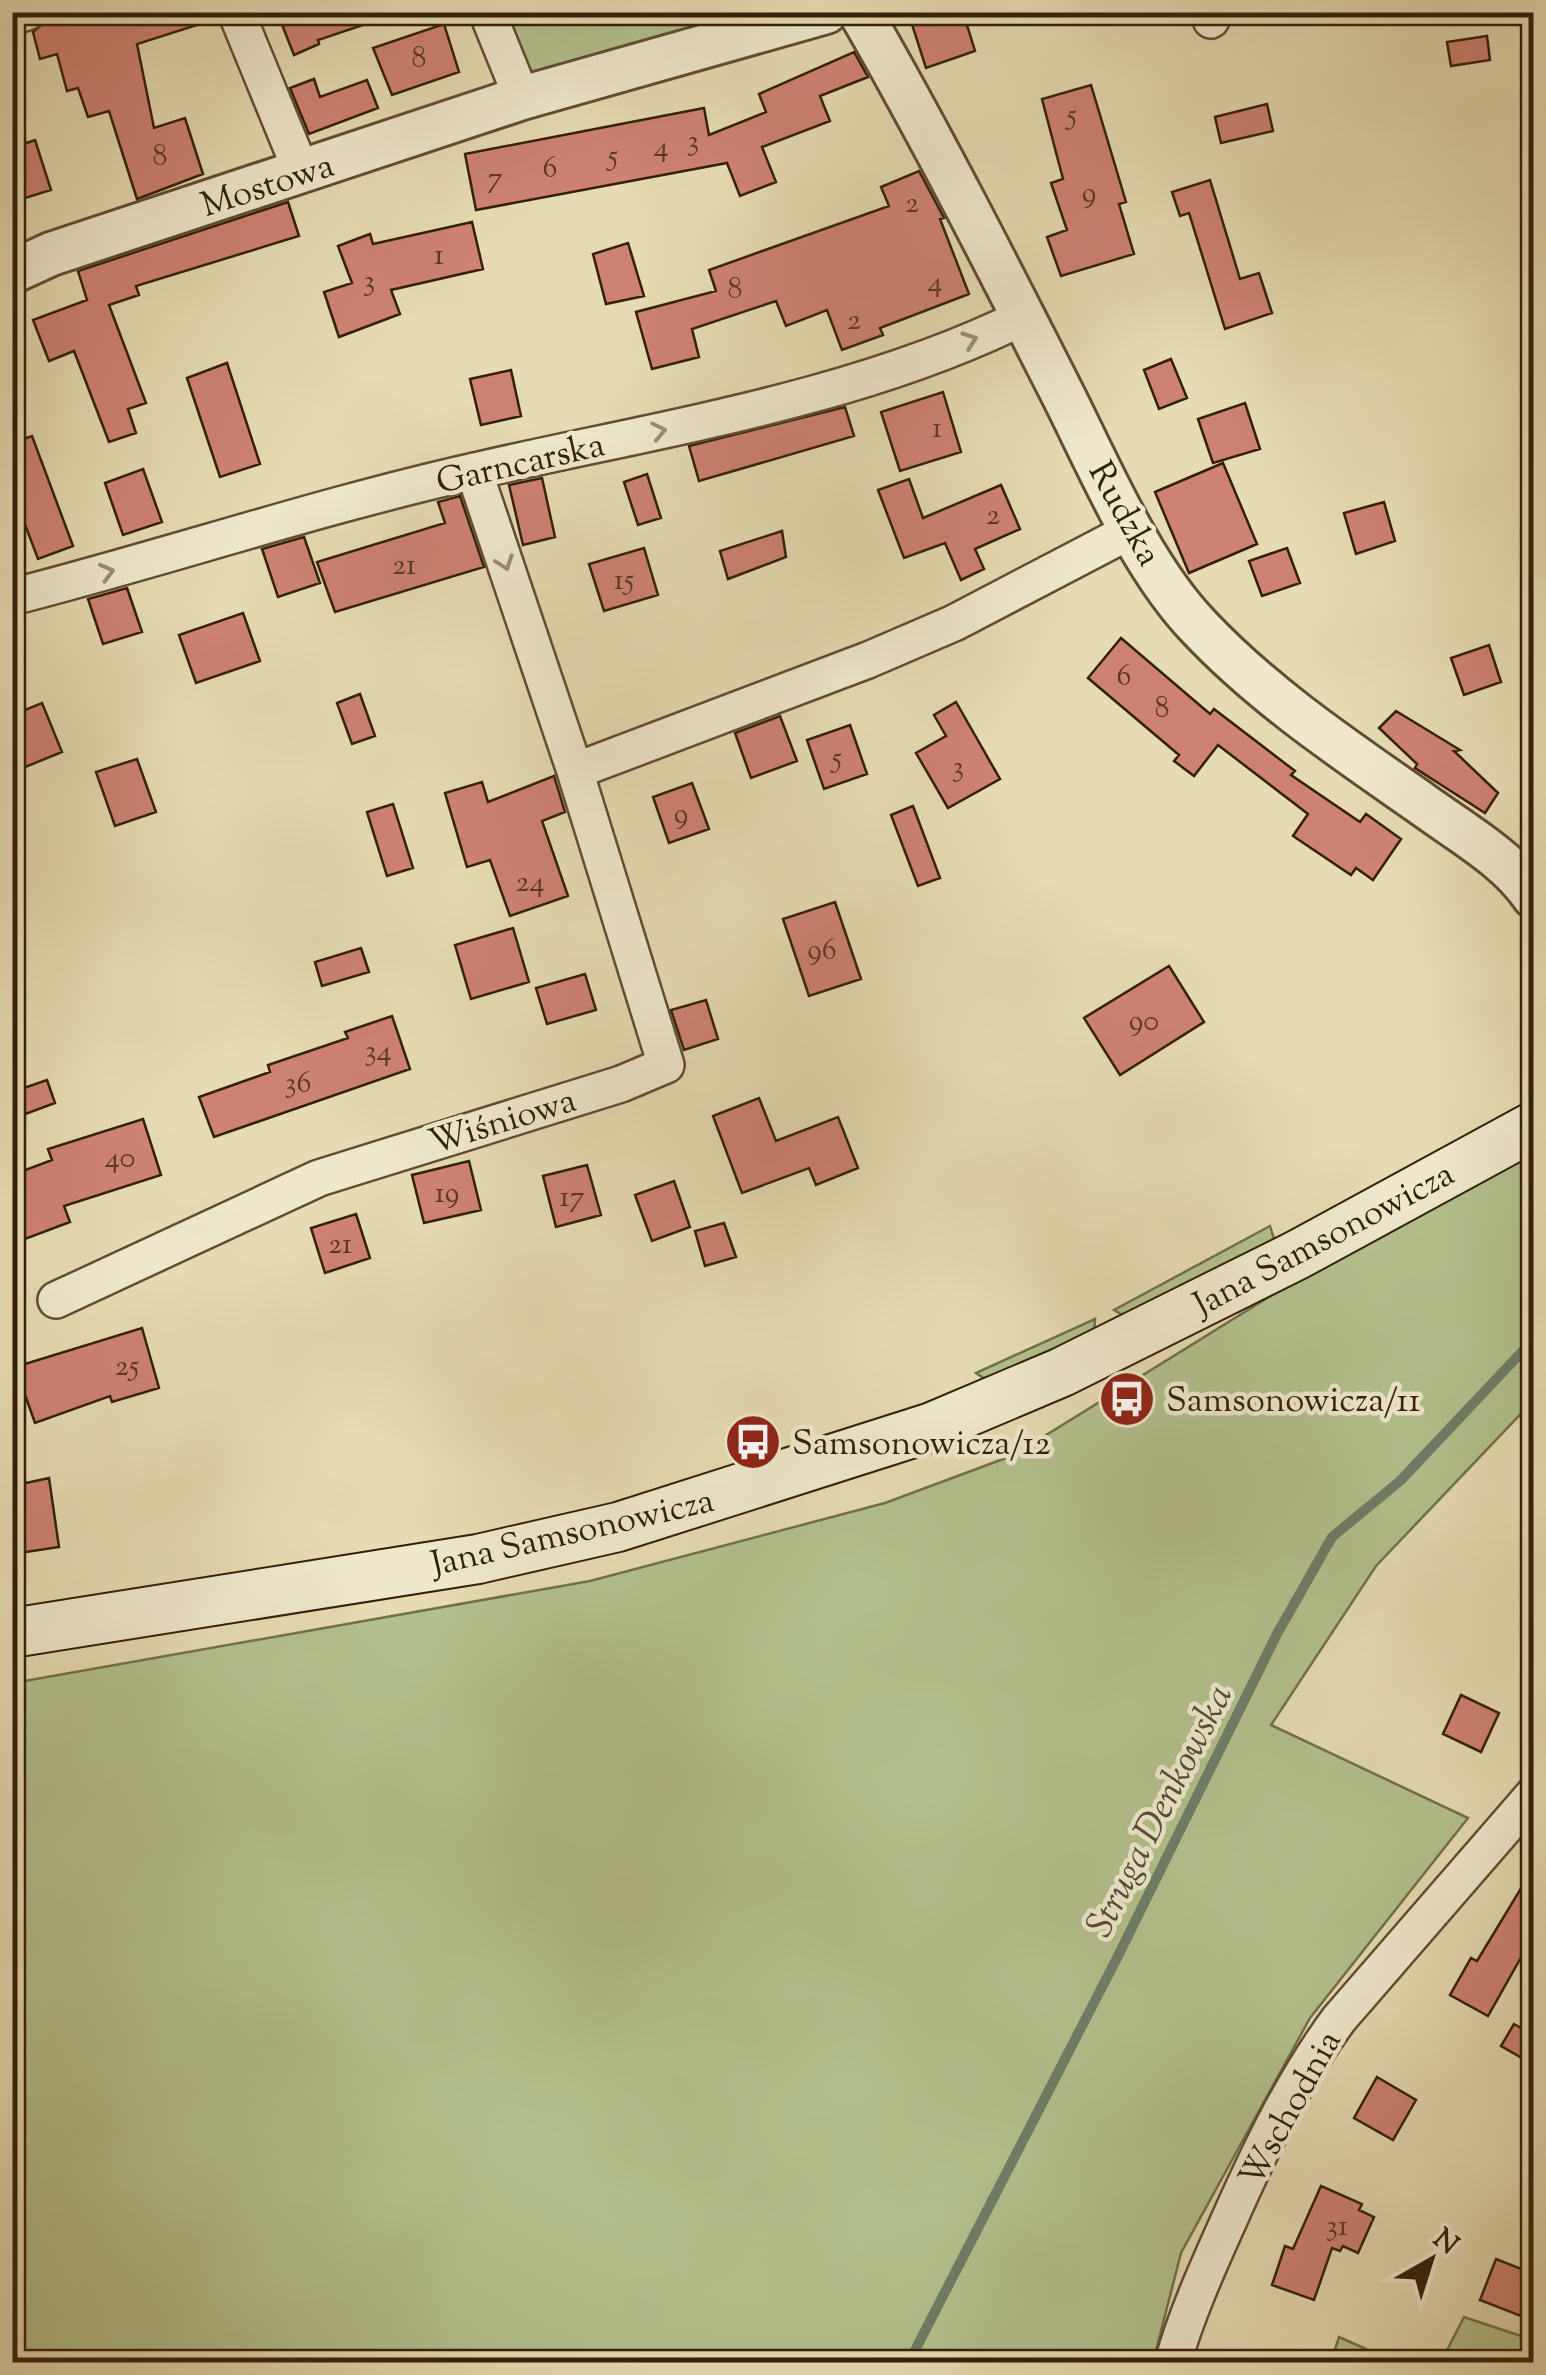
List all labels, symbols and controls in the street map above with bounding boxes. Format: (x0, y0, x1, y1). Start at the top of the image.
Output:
house number: 8 (412, 38, 427, 81)
house number: 5 (1065, 95, 1077, 138)
house number: 3 (687, 121, 699, 164)
house number: 4 (653, 127, 669, 170)
house number: 8 (153, 136, 168, 179)
house number: 5 (606, 136, 618, 179)
street label: Mostowa (195, 142, 341, 233)
house number: 6 (543, 148, 557, 191)
house number: 7 (487, 158, 503, 201)
house number: 9 (1082, 173, 1096, 216)
house number: 2 (905, 183, 919, 226)
house number: 1 (434, 235, 444, 278)
house number: 3 (363, 261, 375, 304)
house number: 4 (927, 262, 943, 305)
house number: 8 (728, 269, 743, 312)
house number: 2 (847, 300, 861, 343)
one-way arrow (961, 331, 978, 352)
house number: 1 (932, 408, 942, 451)
street label: Garncarska (432, 421, 610, 510)
one-way arrow (650, 421, 667, 442)
street label: Rudzka (1073, 453, 1173, 576)
house number: 2 (986, 495, 1000, 538)
house number: 21 (392, 545, 416, 588)
one-way arrow (494, 554, 514, 571)
house number: 15 (614, 560, 634, 603)
one-way arrow (98, 562, 115, 583)
house number: 6 (1117, 656, 1131, 699)
house number: 8 (1155, 688, 1170, 731)
house number: 5 (830, 738, 842, 781)
house number: 3 (952, 747, 964, 790)
house number: 9 (674, 794, 688, 837)
house number: 24 (515, 862, 545, 905)
house number: 96 (807, 930, 837, 973)
house number: 90 (1129, 1001, 1159, 1044)
house number: 34 (364, 1031, 392, 1074)
house number: 36 (285, 1063, 311, 1106)
street label: Wiśniowa (423, 1077, 583, 1170)
house number: 40 (105, 1138, 135, 1181)
street label: Jana Samsonowicza (1183, 1151, 1464, 1332)
house number: 19 (435, 1173, 459, 1216)
house number: 17 (559, 1177, 585, 1220)
house number: 21 (328, 1224, 352, 1267)
house number: 25 (115, 1346, 139, 1389)
bus stop icon: Samsonowicza/11 (1097, 1369, 1157, 1429)
place label: Samsonowicza/11 (1166, 1377, 1420, 1428)
bus stop icon: Samsonowicza/12 (723, 1412, 783, 1472)
place label: Samsonowicza/12 (792, 1420, 1051, 1471)
street label: Jana Samsonowicza (424, 1477, 719, 1592)
water label: Struga Denkowska (1075, 1676, 1249, 1948)
street label: Wschodnia (1228, 2022, 1356, 2197)
house number: 31 (1326, 2206, 1348, 2249)
north arrow (1381, 2210, 1481, 2310)
text: N (1424, 2220, 1466, 2265)

